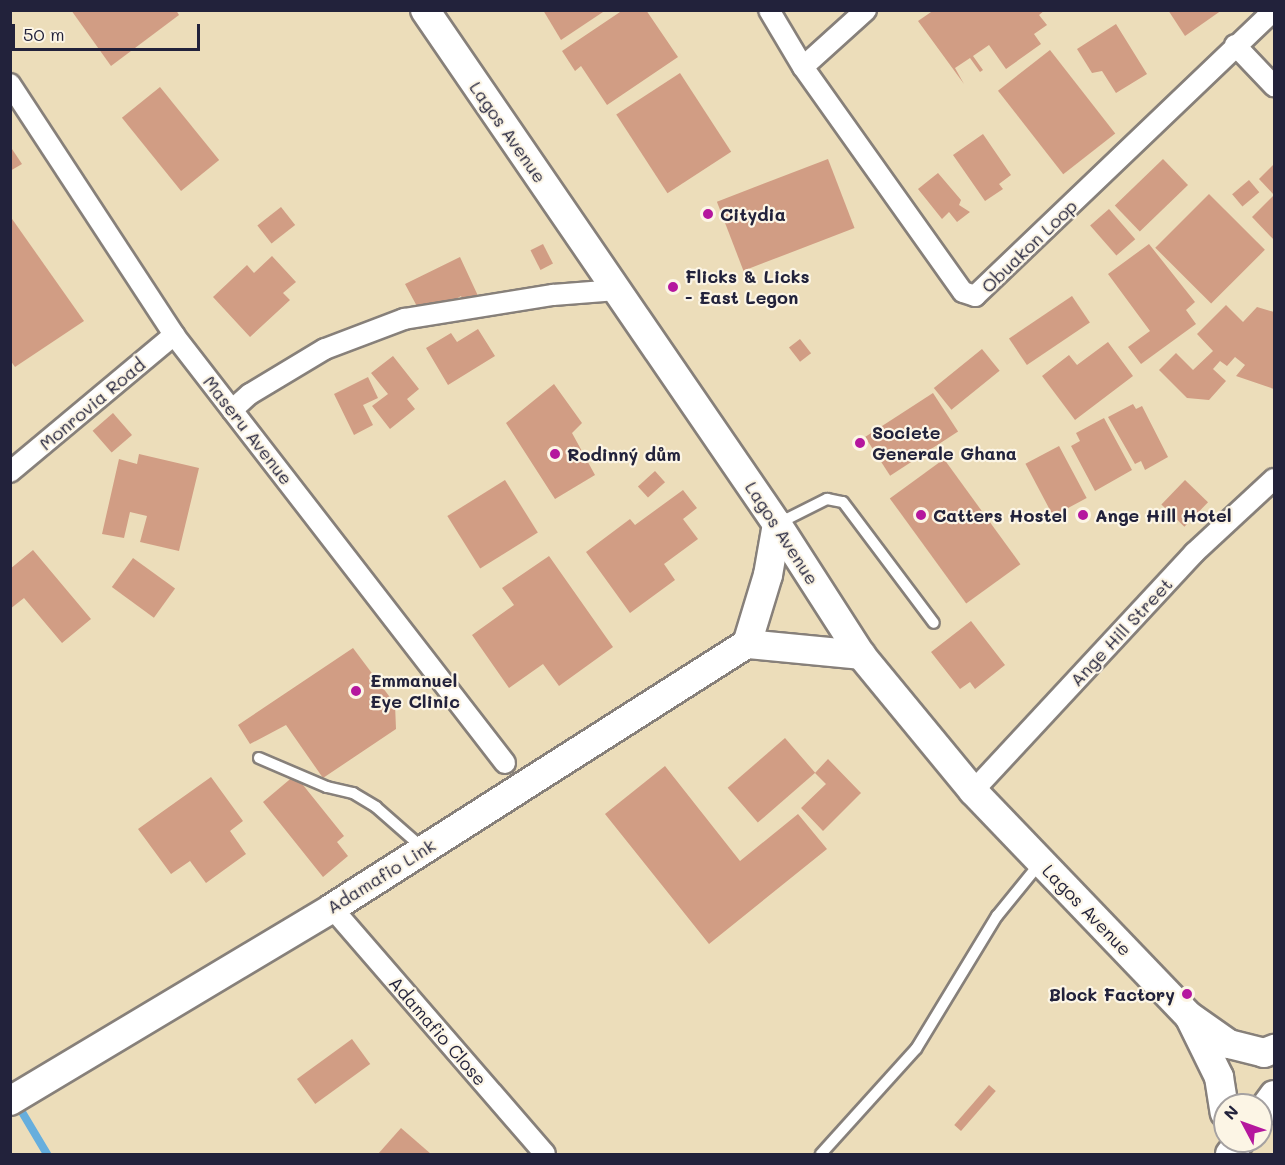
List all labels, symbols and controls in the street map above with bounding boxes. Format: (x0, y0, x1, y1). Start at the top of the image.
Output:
scale bar (15, 12, 202, 50)
text: 50 m (23, 22, 65, 46)
street label: Lagos Avenue (465, 77, 551, 187)
street label: Obuakon Loop (977, 195, 1081, 297)
place label: Citydia (720, 203, 786, 225)
marker: Citydia (701, 207, 715, 221)
place label: Flicks & Licks - East Legon (685, 266, 810, 308)
marker: Flicks & Licks - East Legon (666, 280, 680, 294)
street label: Monrovia Road (35, 353, 149, 455)
street label: Maseru Avenue (199, 371, 297, 489)
place label: Societe Generale Ghana (872, 422, 1017, 464)
marker: Societe Generale Ghana (853, 436, 867, 450)
place label: Rodinný dům (567, 443, 681, 465)
marker: Rodinný dům (548, 447, 562, 461)
street label: Lagos Avenue (741, 477, 823, 589)
place label: Catters Hostel (933, 504, 1067, 526)
place label: Ange Hill Hotel (1095, 504, 1232, 526)
marker: Catters Hostel (914, 508, 928, 522)
marker: Ange Hill Hotel (1076, 508, 1090, 522)
street label: Ange Hill Street (1065, 573, 1177, 691)
place label: Emmanuel Eye Clinic (370, 670, 460, 712)
marker: Emmanuel Eye Clinic (347, 682, 365, 700)
street label: Adamafio Link (323, 834, 439, 918)
street label: Lagos Avenue (1038, 860, 1136, 960)
street label: Adamafio Close (385, 972, 491, 1090)
place label: Block Factory (1049, 983, 1175, 1005)
marker: Block Factory (1180, 987, 1194, 1001)
north arrow (1213, 1093, 1273, 1153)
text: N (1219, 1101, 1242, 1124)

